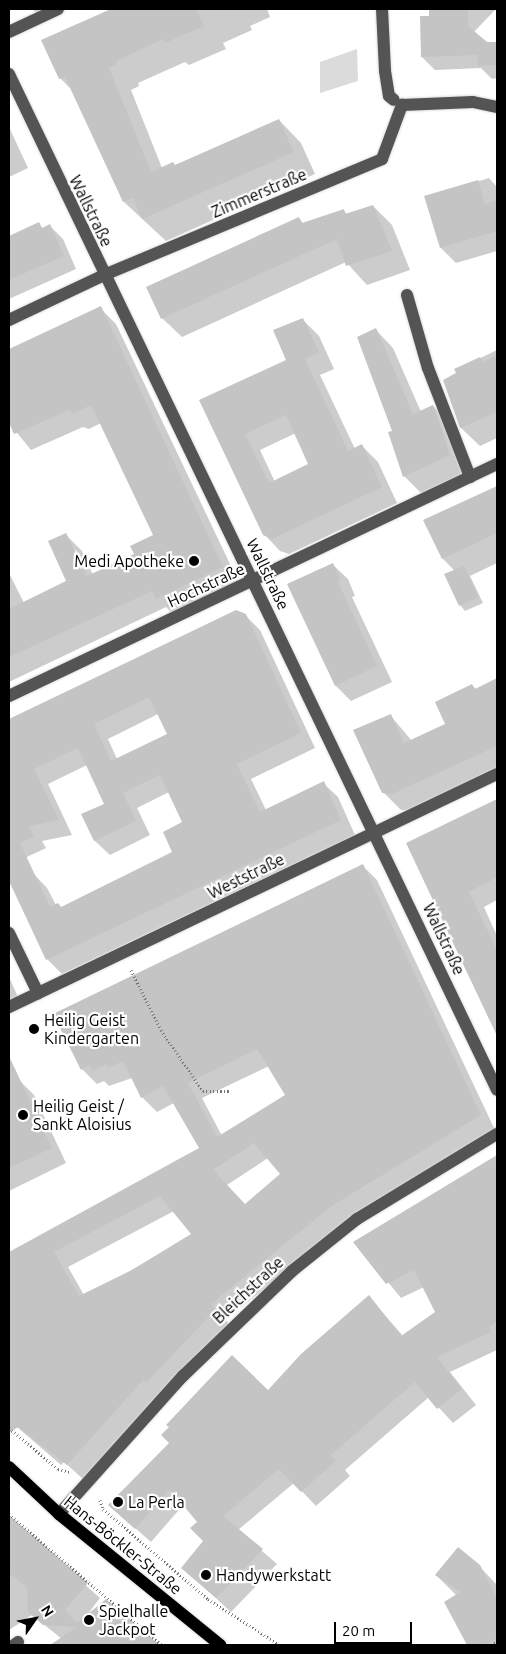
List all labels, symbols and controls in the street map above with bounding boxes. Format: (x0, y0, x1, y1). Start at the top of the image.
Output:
street label: Zimmerstraße (208, 164, 310, 222)
street label: Wallstraße (65, 172, 117, 250)
street label: Wallstraße (242, 535, 294, 613)
place label: Medi Apotheke (74, 551, 184, 571)
marker: Medi Apotheke (188, 555, 200, 567)
street label: Hochstraße (164, 559, 248, 611)
street label: Weststraße (205, 849, 287, 903)
street label: Wallstraße (419, 900, 469, 978)
place label: Heilig Geist Kindergarten (44, 1010, 139, 1048)
marker: Heilig Geist Kindergarten (28, 1023, 40, 1035)
place label: Heilig Geist / Sankt Aloisius (33, 1096, 132, 1134)
marker: Heilig Geist / Sankt Aloisius (17, 1109, 29, 1121)
street label: Bleichstraße (209, 1252, 287, 1328)
street label: Hans-Böckler-Straße (60, 1492, 186, 1598)
place label: La Perla (128, 1492, 185, 1512)
marker: La Perla (112, 1496, 124, 1508)
place label: Handywerkstatt (216, 1565, 331, 1585)
marker: Handywerkstatt (200, 1569, 212, 1581)
north arrow (10, 1594, 60, 1644)
place label: Spielhalle Jackpot (99, 1601, 168, 1639)
text: N (38, 1602, 57, 1620)
scale bar (336, 1612, 414, 1644)
marker: Spielhalle Jackpot (83, 1614, 95, 1626)
text: 20 m (342, 1622, 375, 1639)

